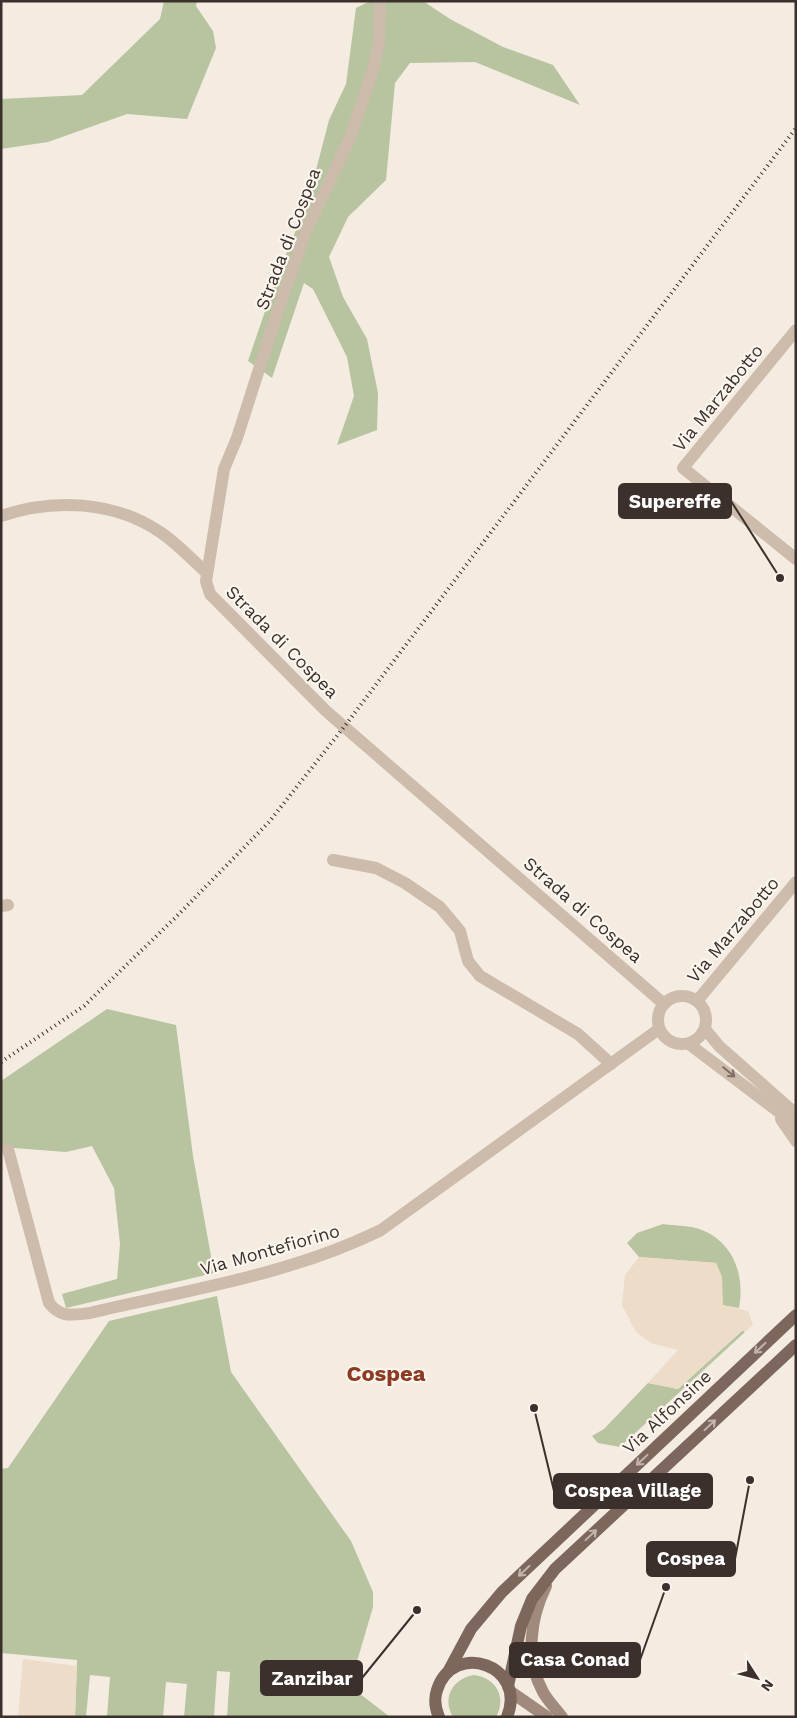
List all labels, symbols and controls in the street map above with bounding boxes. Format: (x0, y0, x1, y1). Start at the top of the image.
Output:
street label: Strada di Cospea (251, 165, 324, 313)
street label: Via Marzabotto (668, 340, 767, 455)
callout: Supereffe (619, 484, 731, 518)
text: Supereffe (629, 490, 721, 513)
street label: Strada di Cospea (222, 581, 343, 702)
street label: Strada di Cospea (520, 852, 647, 967)
street label: Via Marzabotto (682, 873, 783, 987)
one-way arrow (722, 1067, 735, 1078)
street label: Via Montefiorino (198, 1220, 342, 1279)
one-way arrow (754, 1342, 767, 1354)
district label: Cospea (346, 1361, 426, 1386)
street label: Via Alfonsine (618, 1365, 715, 1458)
one-way arrow (703, 1419, 716, 1431)
one-way arrow (636, 1454, 648, 1466)
callout: Cospea Village (554, 1474, 712, 1508)
text: Cospea Village (565, 1479, 701, 1502)
one-way arrow (584, 1530, 597, 1541)
callout: Cospea (647, 1542, 735, 1576)
text: Cospea (657, 1547, 725, 1570)
one-way arrow (518, 1565, 530, 1577)
callout: Casa Conad (510, 1643, 640, 1677)
text: Casa Conad (520, 1648, 630, 1671)
north arrow (732, 1653, 782, 1703)
callout: Zanzibar (261, 1661, 362, 1695)
text: Zanzibar (271, 1667, 353, 1690)
text: N (758, 1677, 777, 1695)

